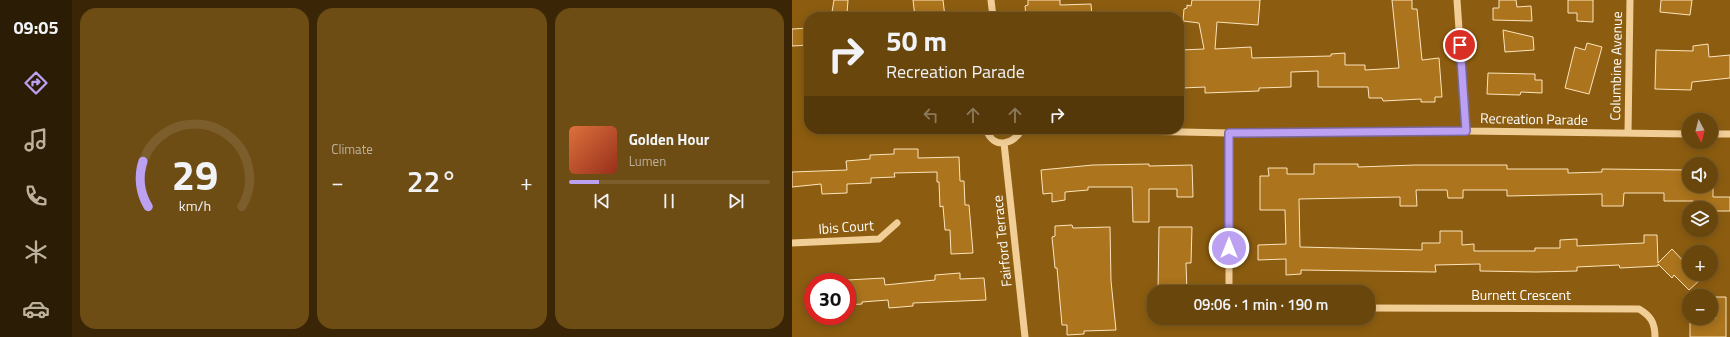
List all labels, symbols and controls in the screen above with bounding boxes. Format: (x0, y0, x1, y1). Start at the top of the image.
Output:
street label: Columbine Avenue (1604, 11, 1627, 121)
text: 09:05 (14, 14, 58, 41)
text: 50 m (886, 19, 947, 62)
icon: right (820, 28, 872, 80)
pin (1443, 28, 1477, 62)
icon: arrive (1449, 34, 1471, 56)
text: Recreation Parade (886, 58, 1025, 85)
icon: directions (22, 69, 50, 97)
icon: left (920, 104, 942, 126)
icon: ahead (962, 104, 984, 126)
icon: ahead (1004, 104, 1026, 126)
icon: right (1046, 104, 1068, 126)
street label: Recreation Parade (1480, 107, 1588, 130)
north arrow (1682, 113, 1718, 149)
map controls (1682, 113, 1718, 325)
icon: music (22, 126, 50, 154)
text: Golden Hour (629, 128, 709, 151)
text: Climate (331, 139, 373, 159)
text: 29 (171, 142, 218, 205)
text: Lumen (629, 151, 666, 171)
button: sound (1682, 157, 1718, 193)
text: 22° (407, 158, 457, 204)
text: − (331, 165, 344, 199)
text: + (520, 165, 533, 199)
icon: phone (22, 182, 50, 210)
icon: previous (591, 190, 613, 212)
icon: pause (658, 190, 680, 212)
icon: next (725, 190, 747, 212)
text: km/h (178, 194, 211, 216)
street label: Fairford Terrace (986, 194, 1017, 288)
button: layers (1682, 201, 1718, 237)
street label: Ibis Court (818, 214, 874, 239)
position arrow (1208, 227, 1250, 269)
icon: climate (22, 238, 50, 266)
button: + (1682, 245, 1718, 281)
speed limit sign: 30 (804, 273, 856, 325)
street label: Burnett Crescent (1471, 284, 1571, 305)
button: − (1682, 289, 1718, 325)
text: 09:06 · 1 min · 190 m (1194, 293, 1328, 316)
icon: car (22, 295, 50, 323)

